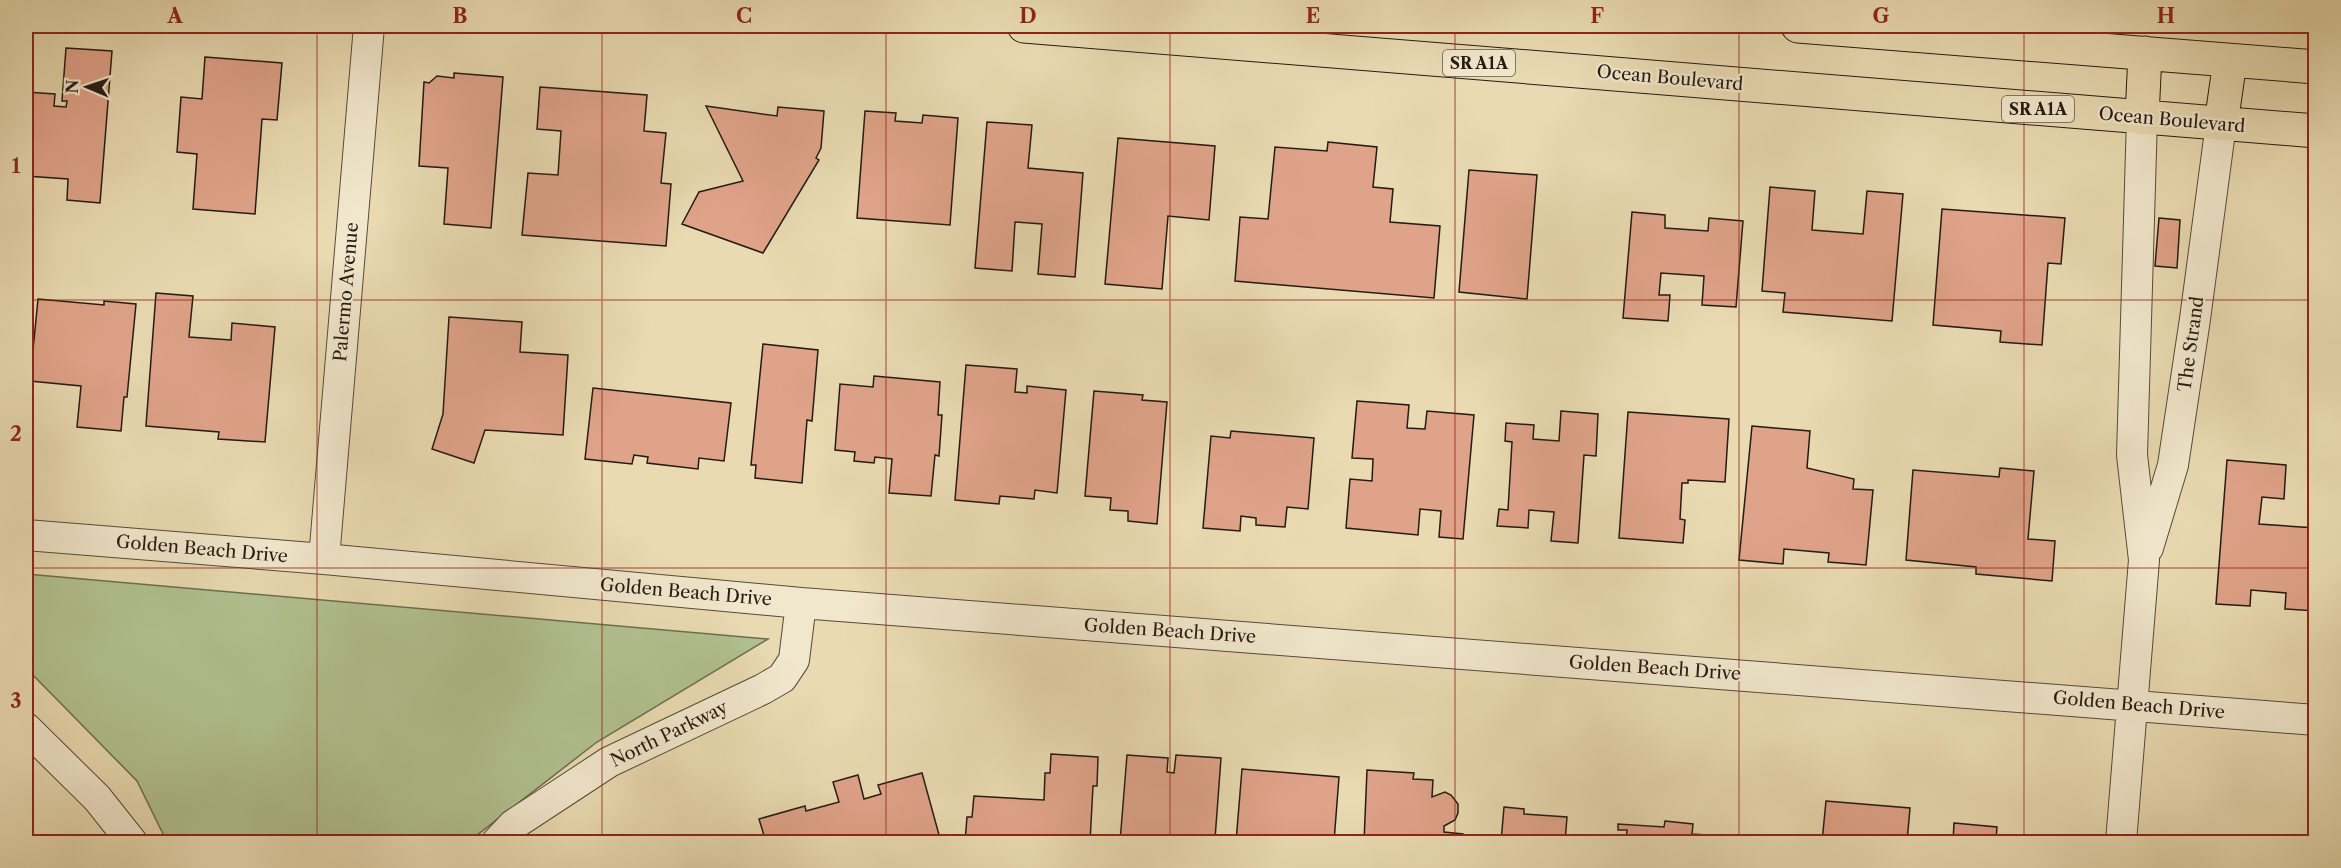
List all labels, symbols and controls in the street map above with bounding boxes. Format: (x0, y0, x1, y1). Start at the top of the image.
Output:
text: A (166, 4, 183, 28)
text: B (453, 4, 468, 28)
text: C (736, 4, 752, 28)
text: D (1019, 4, 1037, 28)
text: E (1306, 4, 1320, 28)
text: F (1590, 4, 1604, 28)
text: G (1873, 4, 1890, 28)
text: H (2157, 4, 2175, 28)
road number: SR A1A (1443, 50, 1515, 76)
north arrow (57, 57, 117, 117)
street label: Ocean Boulevard (1596, 61, 1744, 95)
text: N (62, 79, 82, 94)
road number: SR A1A (2002, 96, 2074, 122)
street label: Ocean Boulevard (2098, 103, 2246, 137)
text: 1 (12, 154, 21, 178)
street label: Palermo Avenue (329, 221, 363, 363)
street label: The Strand (2173, 295, 2209, 393)
text: 2 (10, 422, 22, 446)
street label: Golden Beach Drive (115, 531, 289, 567)
street label: Golden Beach Drive (599, 574, 773, 610)
street label: Golden Beach Drive (1083, 614, 1257, 648)
street label: Golden Beach Drive (1568, 651, 1742, 685)
street label: Golden Beach Drive (2052, 687, 2226, 723)
text: 3 (10, 689, 22, 713)
street label: North Parkway (607, 696, 732, 772)

